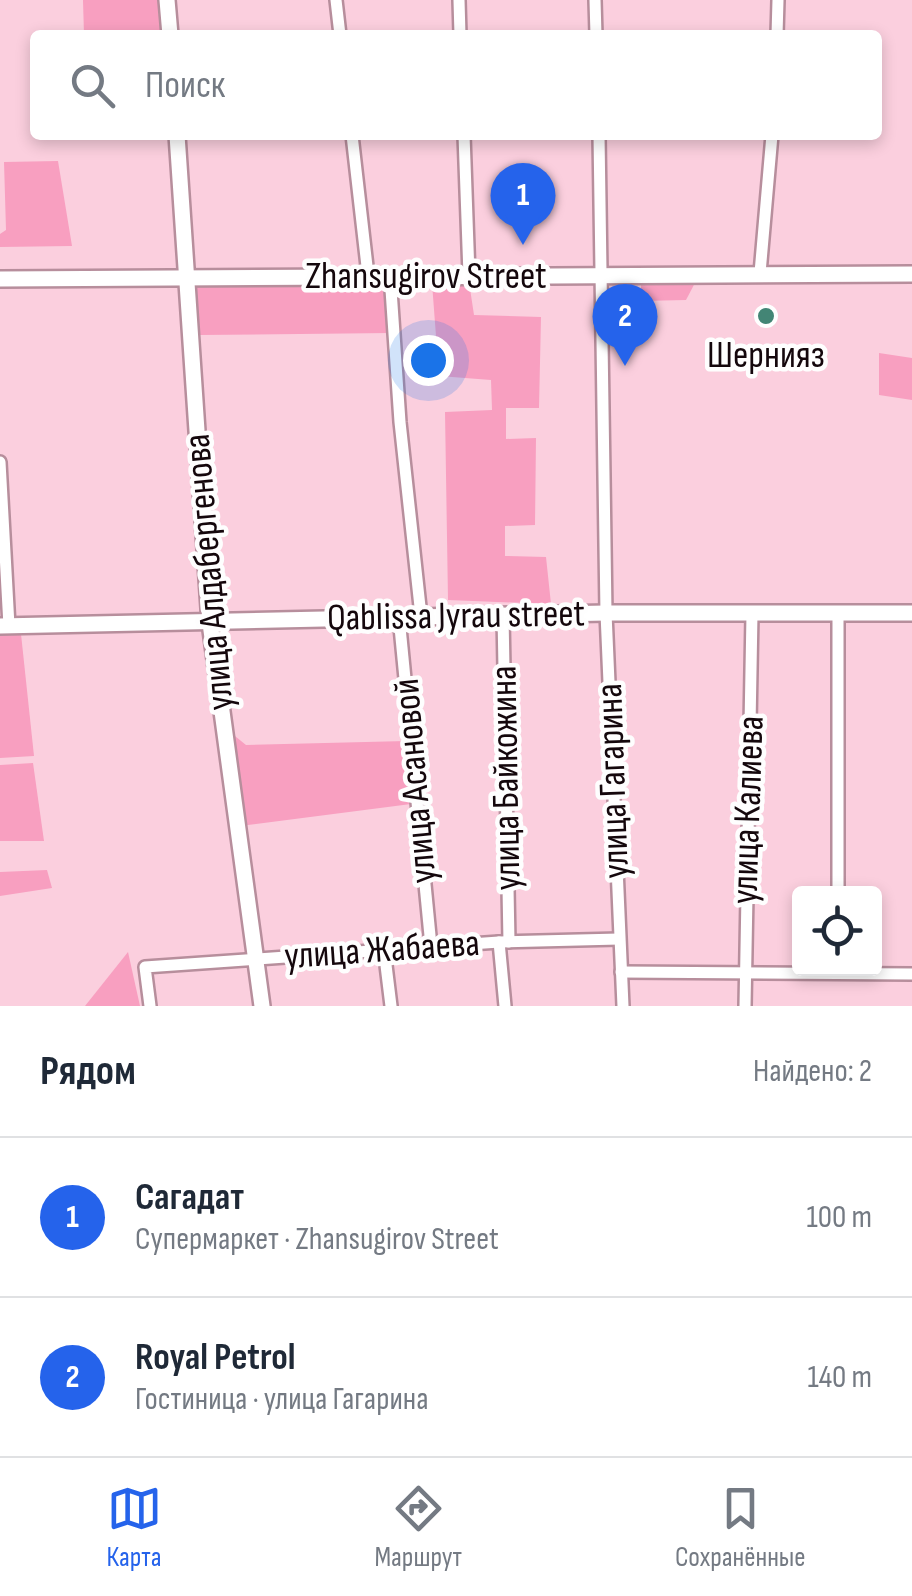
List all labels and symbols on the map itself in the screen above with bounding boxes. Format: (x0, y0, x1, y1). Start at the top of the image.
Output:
pin: 1 (490, 162, 556, 245)
street label: Zhansugirov Street (305, 254, 547, 299)
pin: 2 (592, 284, 658, 366)
marker: Шернияз (755, 305, 777, 327)
place label: Шернияз (707, 333, 825, 378)
your location (403, 335, 454, 386)
street label: улица Алдабергенова (174, 432, 244, 712)
street label: Qablissa Jyrau street (327, 591, 585, 641)
street label: улица Байкожина (482, 665, 530, 891)
street label: улица Асановой (384, 677, 446, 885)
street label: улица Гагарина (587, 683, 639, 879)
street label: улица Калиева (722, 715, 774, 905)
street label: улица Жабаева (283, 921, 481, 979)

